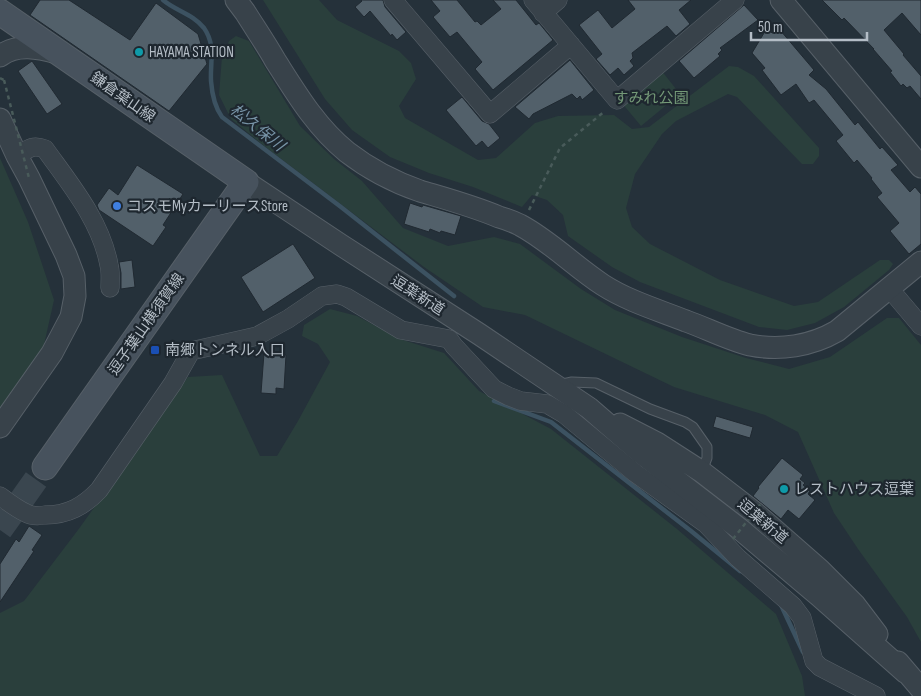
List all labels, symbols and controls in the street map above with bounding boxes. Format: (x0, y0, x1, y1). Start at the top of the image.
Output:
scale bar (751, 10, 867, 42)
text: 50 m (758, 18, 783, 37)
place label: HAYAMA STATION (149, 43, 234, 62)
marker: HAYAMA STATION (133, 46, 145, 58)
street label: 鎌倉葉山線 (87, 68, 159, 127)
park label: すみれ公園 (613, 89, 689, 108)
water label: 松久保川 (226, 101, 289, 157)
place label: コスモMyカーリースStore (127, 197, 288, 216)
marker: コスモMyカーリースStore (111, 200, 123, 212)
street label: 逗子葉山横須賀線 (104, 270, 189, 379)
street label: 逗葉新道 (387, 271, 448, 320)
place label: 南郷トンネル入口 (165, 341, 285, 360)
marker: 南郷トンネル入口 (149, 344, 161, 356)
place label: レストハウス逗葉 (794, 480, 914, 499)
marker: レストハウス逗葉 (778, 483, 790, 495)
street label: 逗葉新道 (734, 495, 792, 548)

